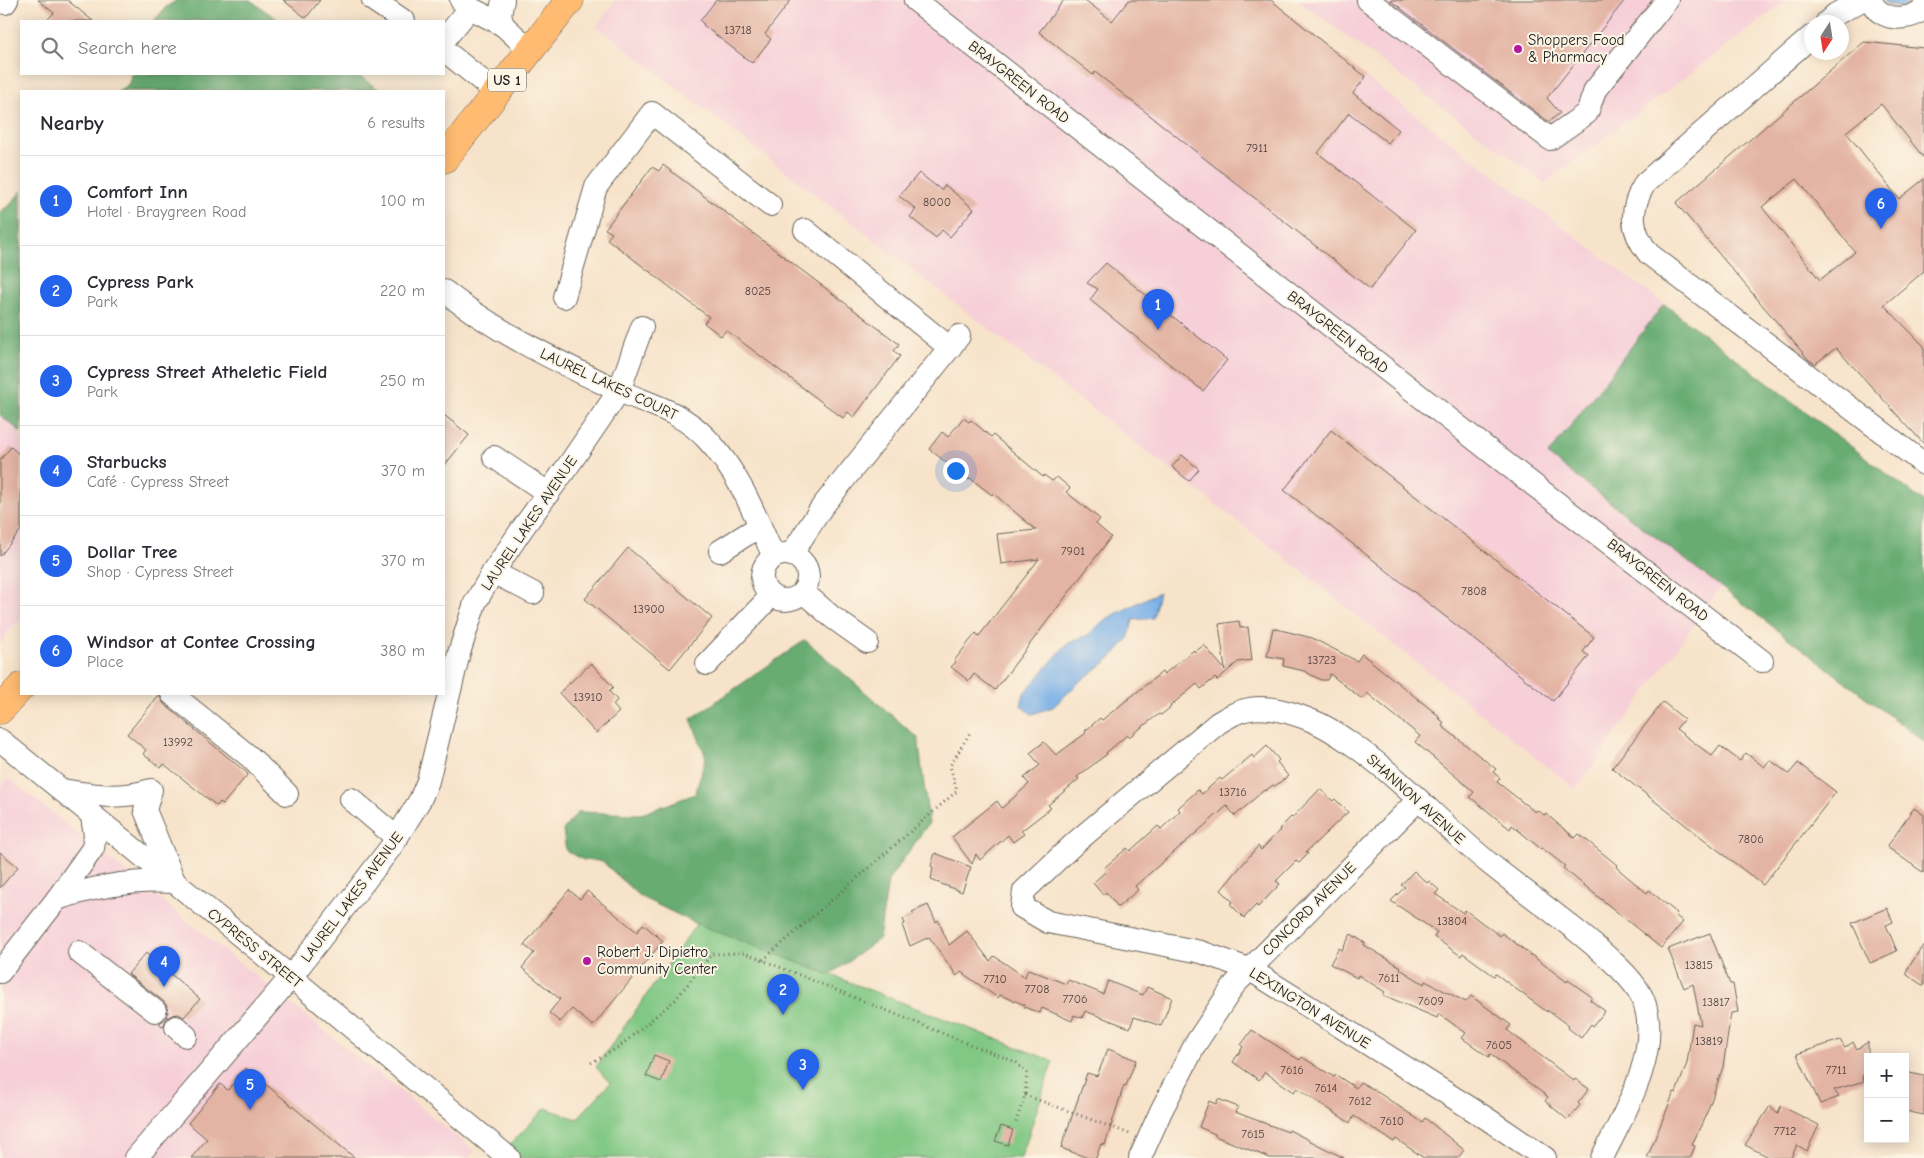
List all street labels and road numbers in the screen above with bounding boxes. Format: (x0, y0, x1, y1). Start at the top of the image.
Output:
street label: BRAYGREEN ROAD (965, 37, 1073, 127)
road number: US 1 (488, 68, 526, 92)
street label: BRAYGREEN ROAD (1284, 287, 1392, 377)
street label: LAUREL LAKES COURT (537, 344, 681, 424)
street label: LAUREL LAKES AVENUE (477, 452, 581, 594)
street label: BRAYGREEN ROAD (1604, 535, 1712, 625)
street label: SHANNON AVENUE (1363, 750, 1469, 848)
street label: LAUREL LAKES AVENUE (297, 828, 407, 966)
street label: CONCORD AVENUE (1258, 858, 1360, 960)
street label: CYPRESS STREET (204, 904, 306, 992)
street label: LEXINGTON AVENUE (1246, 963, 1374, 1053)

